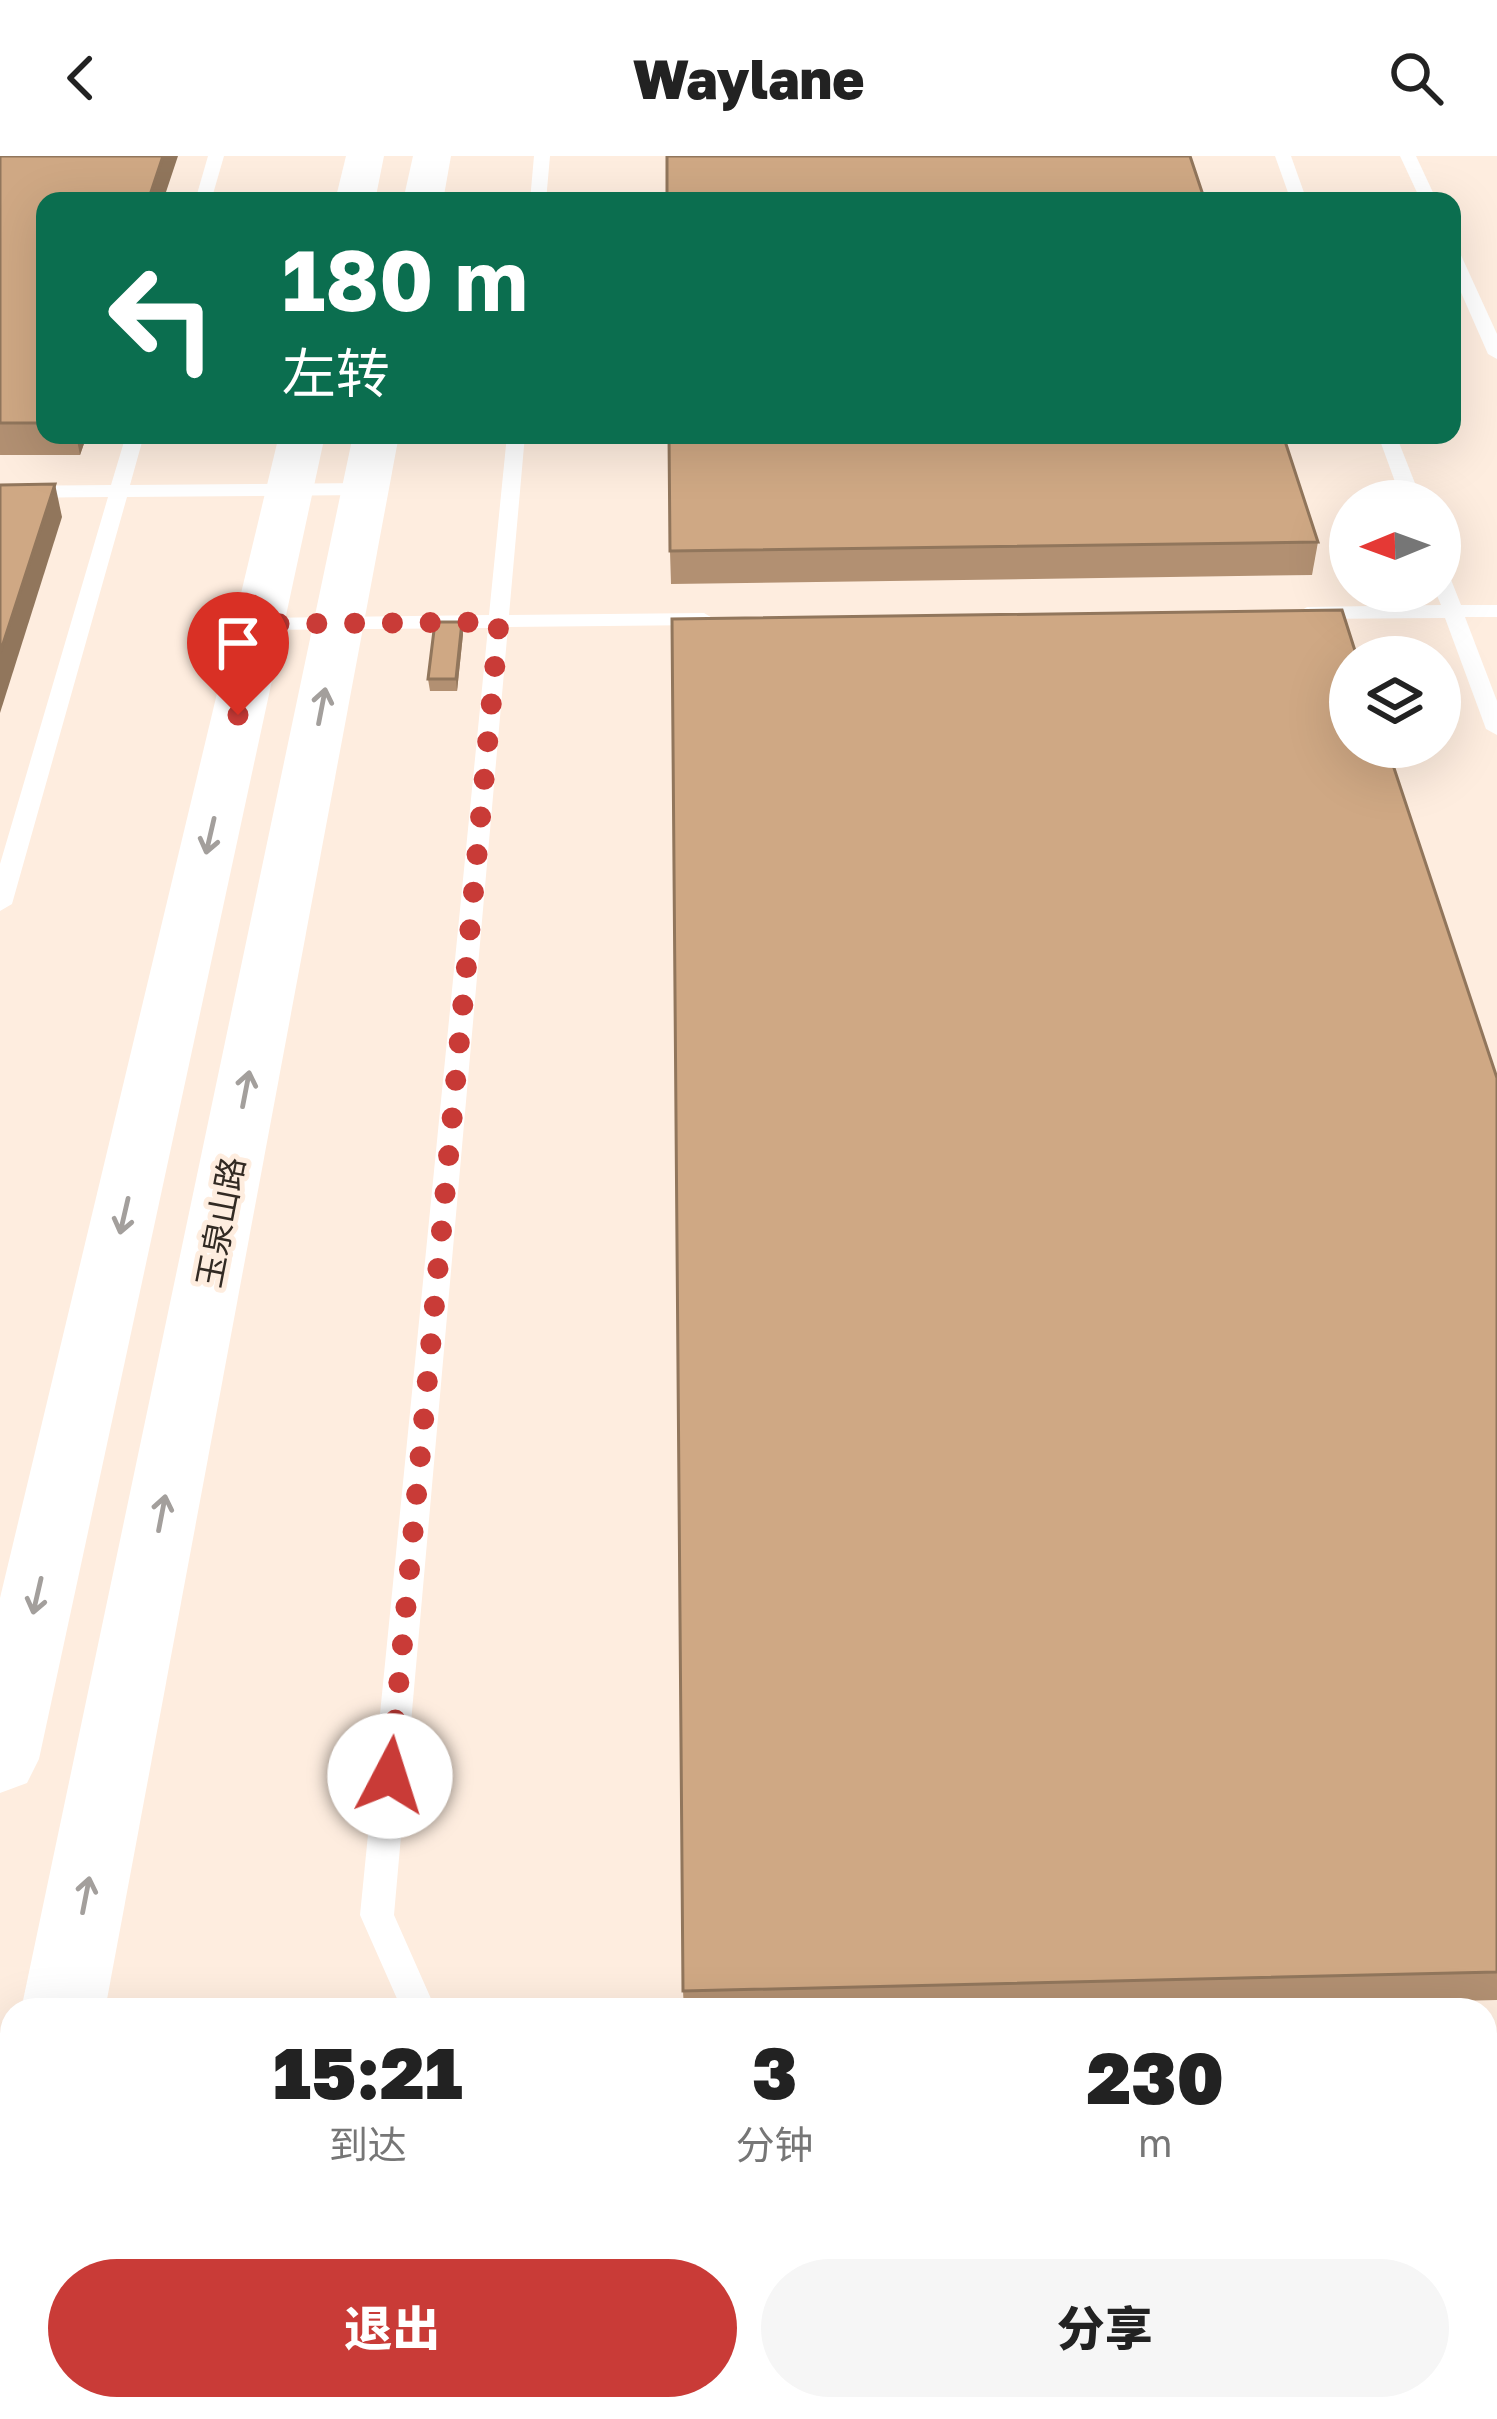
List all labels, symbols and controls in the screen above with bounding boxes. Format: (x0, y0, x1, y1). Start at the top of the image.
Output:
icon: back (48, 45, 114, 111)
icon: search (1383, 45, 1449, 111)
text: Waylane (633, 46, 864, 111)
text: 180 m (282, 229, 528, 329)
icon: left (84, 240, 240, 396)
text: 左转 (282, 340, 390, 405)
north arrow (1329, 480, 1461, 612)
map controls (1329, 480, 1461, 768)
pin (187, 592, 289, 715)
icon: arrive (205, 610, 271, 676)
button: layers (1329, 636, 1461, 768)
one-way arrow (312, 688, 335, 726)
one-way arrow (198, 816, 221, 854)
one-way arrow (236, 1070, 259, 1109)
street label: 玉泉山路 (188, 1153, 252, 1291)
one-way arrow (111, 1196, 134, 1234)
one-way arrow (152, 1494, 174, 1533)
one-way arrow (25, 1577, 47, 1615)
position arrow (327, 1713, 453, 1839)
one-way arrow (76, 1877, 98, 1916)
text: 15:21 (273, 2028, 463, 2115)
text: 3 (752, 2028, 797, 2115)
text: 230 (1087, 2033, 1224, 2120)
text: m (1138, 2119, 1173, 2166)
text: 到达 (329, 2121, 407, 2168)
text: 分钟 (736, 2121, 814, 2168)
button: 退出 (48, 2259, 737, 2397)
button: 分享 (761, 2259, 1449, 2397)

